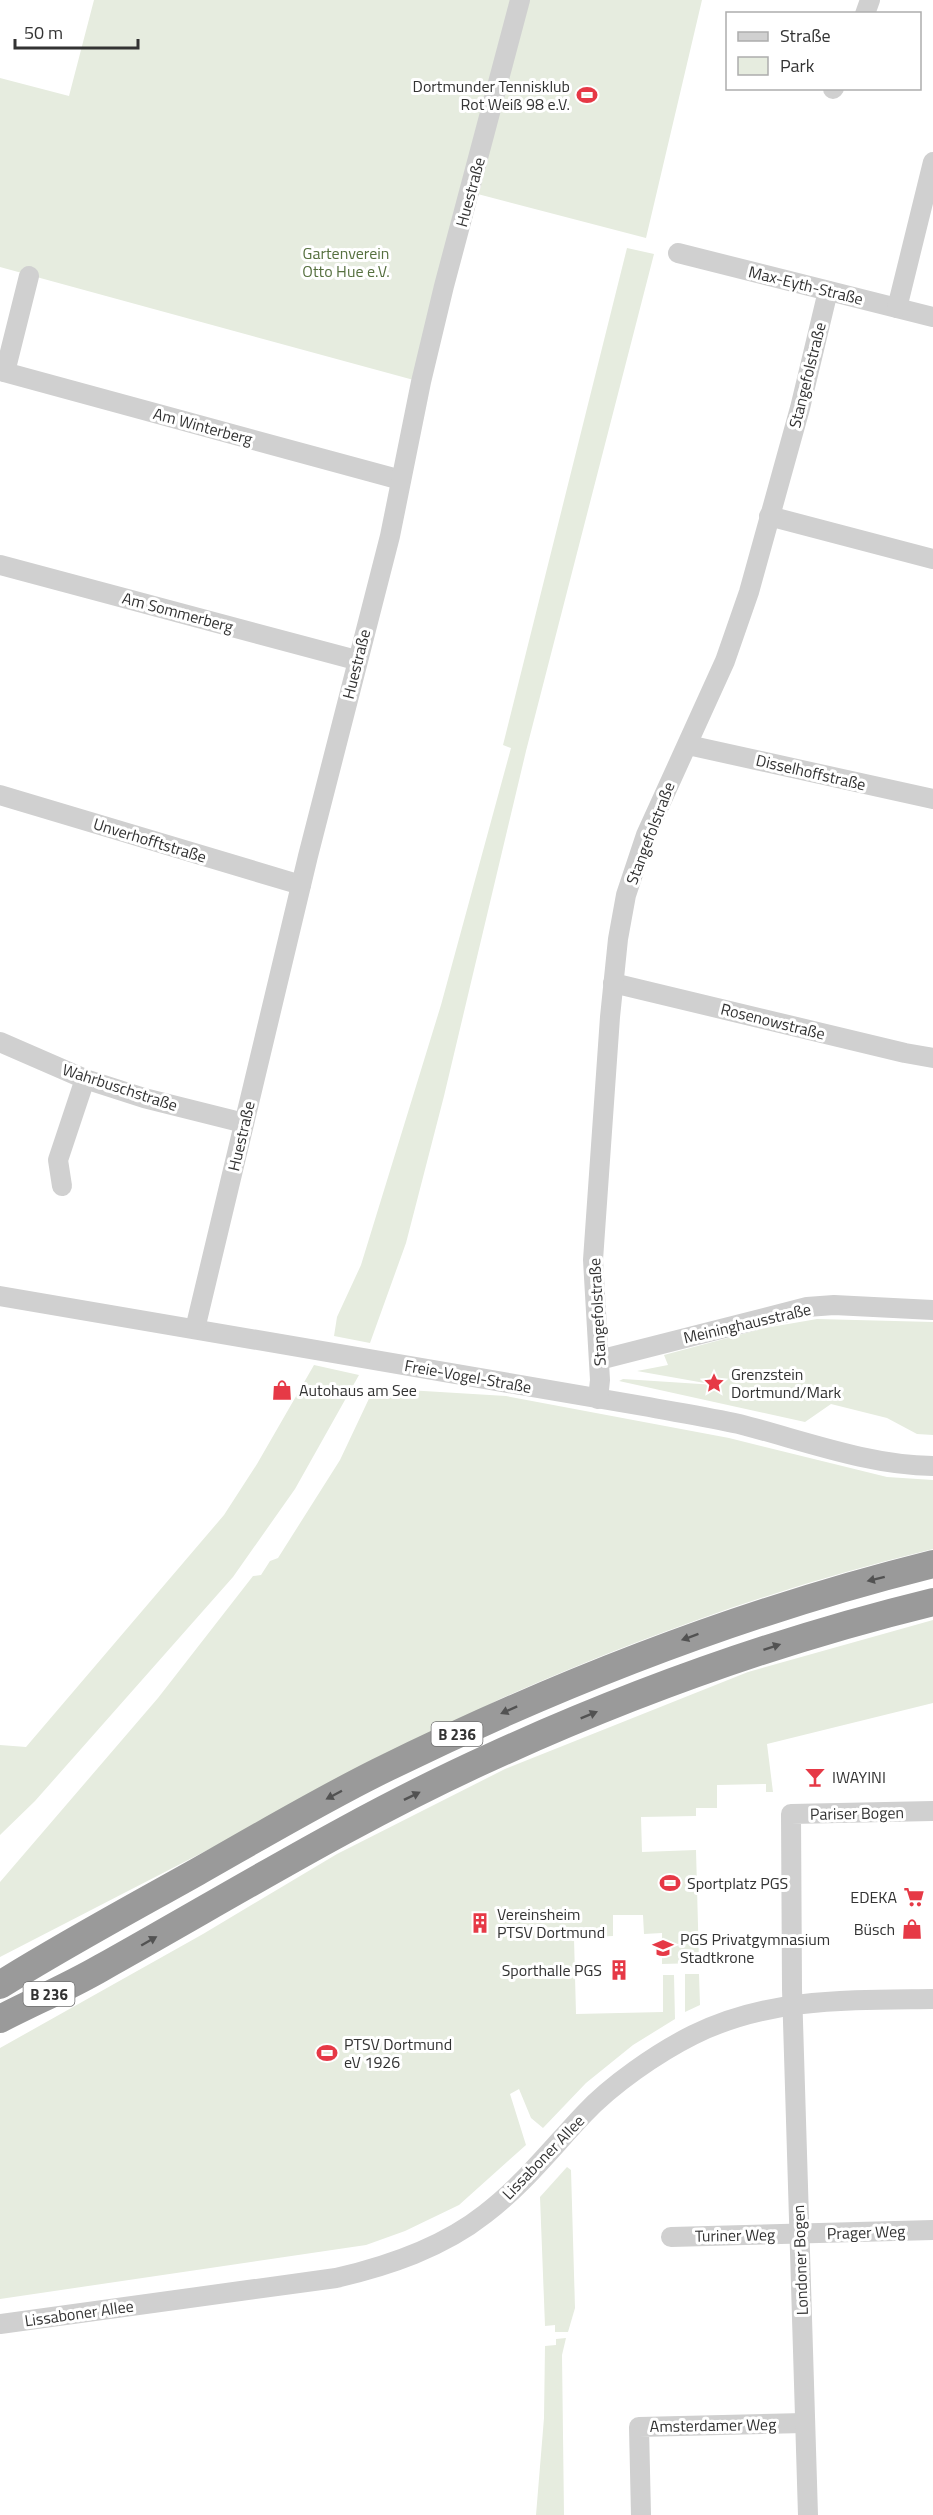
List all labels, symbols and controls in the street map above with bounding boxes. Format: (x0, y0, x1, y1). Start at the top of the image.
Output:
scale bar (15, 12, 138, 50)
legend (726, 12, 921, 90)
text: 50 m (24, 19, 63, 46)
text: Straße (780, 22, 831, 49)
text: Park (780, 52, 815, 79)
place label: Dortmunder Tennisklub Rot Weiß 98 e.V. (413, 74, 570, 116)
sports icon: Dortmunder Tennisklub Rot Weiß 98 e.V. (575, 83, 599, 107)
street label: Huestraße (449, 154, 491, 230)
park label: Gartenverein Otto Hue e.V. (302, 241, 390, 283)
street label: Max-Eyth-Straße (746, 259, 866, 311)
street label: Stangefolstraße (782, 320, 832, 430)
street label: Am Winterberg (151, 401, 255, 451)
street label: Am Sommerberg (120, 586, 236, 638)
street label: Huestraße (336, 627, 376, 701)
street label: Disselhoffstraße (754, 748, 868, 796)
street label: Stangefolstraße (619, 778, 681, 888)
street label: Unverhofftstraße (90, 811, 210, 869)
street label: Rosenowstraße (718, 996, 828, 1046)
street label: Wahrbuschstraße (59, 1057, 181, 1117)
street label: Huestraße (221, 1099, 261, 1173)
street label: Stangefolstraße (582, 1257, 612, 1367)
street label: Meininghausstraße (681, 1297, 813, 1349)
street label: Freie-Vogel-Straße (403, 1353, 533, 1399)
place label: Grenzstein Dortmund/Mark (731, 1362, 841, 1404)
place icon: Grenzstein Dortmund/Mark (702, 1371, 726, 1395)
shop icon: Autohaus am See (270, 1378, 294, 1402)
place label: Autohaus am See (299, 1378, 417, 1402)
one-way arrow (867, 1574, 886, 1584)
one-way arrow (681, 1632, 699, 1642)
one-way arrow (763, 1642, 781, 1652)
one-way arrow (500, 1705, 518, 1715)
one-way arrow (580, 1709, 598, 1719)
road number: B 236 (432, 1722, 482, 1746)
bar icon: IWAYINI (803, 1765, 827, 1789)
place label: IWAYINI (832, 1765, 886, 1789)
one-way arrow (326, 1791, 343, 1800)
one-way arrow (403, 1791, 420, 1801)
street label: Pariser Bogen (810, 1800, 904, 1826)
sports icon: Sportplatz PGS (658, 1871, 682, 1895)
place label: Sportplatz PGS (687, 1871, 788, 1895)
place label: EDEKA (850, 1885, 897, 1909)
supermarket icon: EDEKA (902, 1885, 926, 1909)
place label: Vereinsheim PTSV Dortmund (497, 1902, 605, 1944)
building icon: Vereinsheim PTSV Dortmund (468, 1911, 492, 1935)
place label: Büsch (854, 1917, 895, 1941)
shop icon: Büsch (900, 1917, 924, 1941)
place label: PGS Privatgymnasium Stadtkrone (680, 1927, 830, 1969)
one-way arrow (141, 1935, 157, 1946)
school or university icon: PGS Privatgymnasium Stadtkrone (651, 1936, 675, 1960)
place label: Sporthalle PGS (502, 1958, 602, 1982)
building icon: Sporthalle PGS (607, 1958, 631, 1982)
road number: B 236 (23, 1982, 74, 2006)
place label: PTSV Dortmund eV 1926 (344, 2032, 452, 2074)
sports icon: PTSV Dortmund eV 1926 (315, 2041, 339, 2065)
street label: Lissaboner Allee (496, 2109, 590, 2205)
street label: Londoner Bogen (786, 2204, 814, 2316)
street label: Prager Weg (826, 2219, 906, 2245)
street label: Turiner Weg (695, 2222, 775, 2248)
street label: Lissaboner Allee (23, 2293, 135, 2333)
street label: Amsterdamer Weg (650, 2412, 776, 2438)

